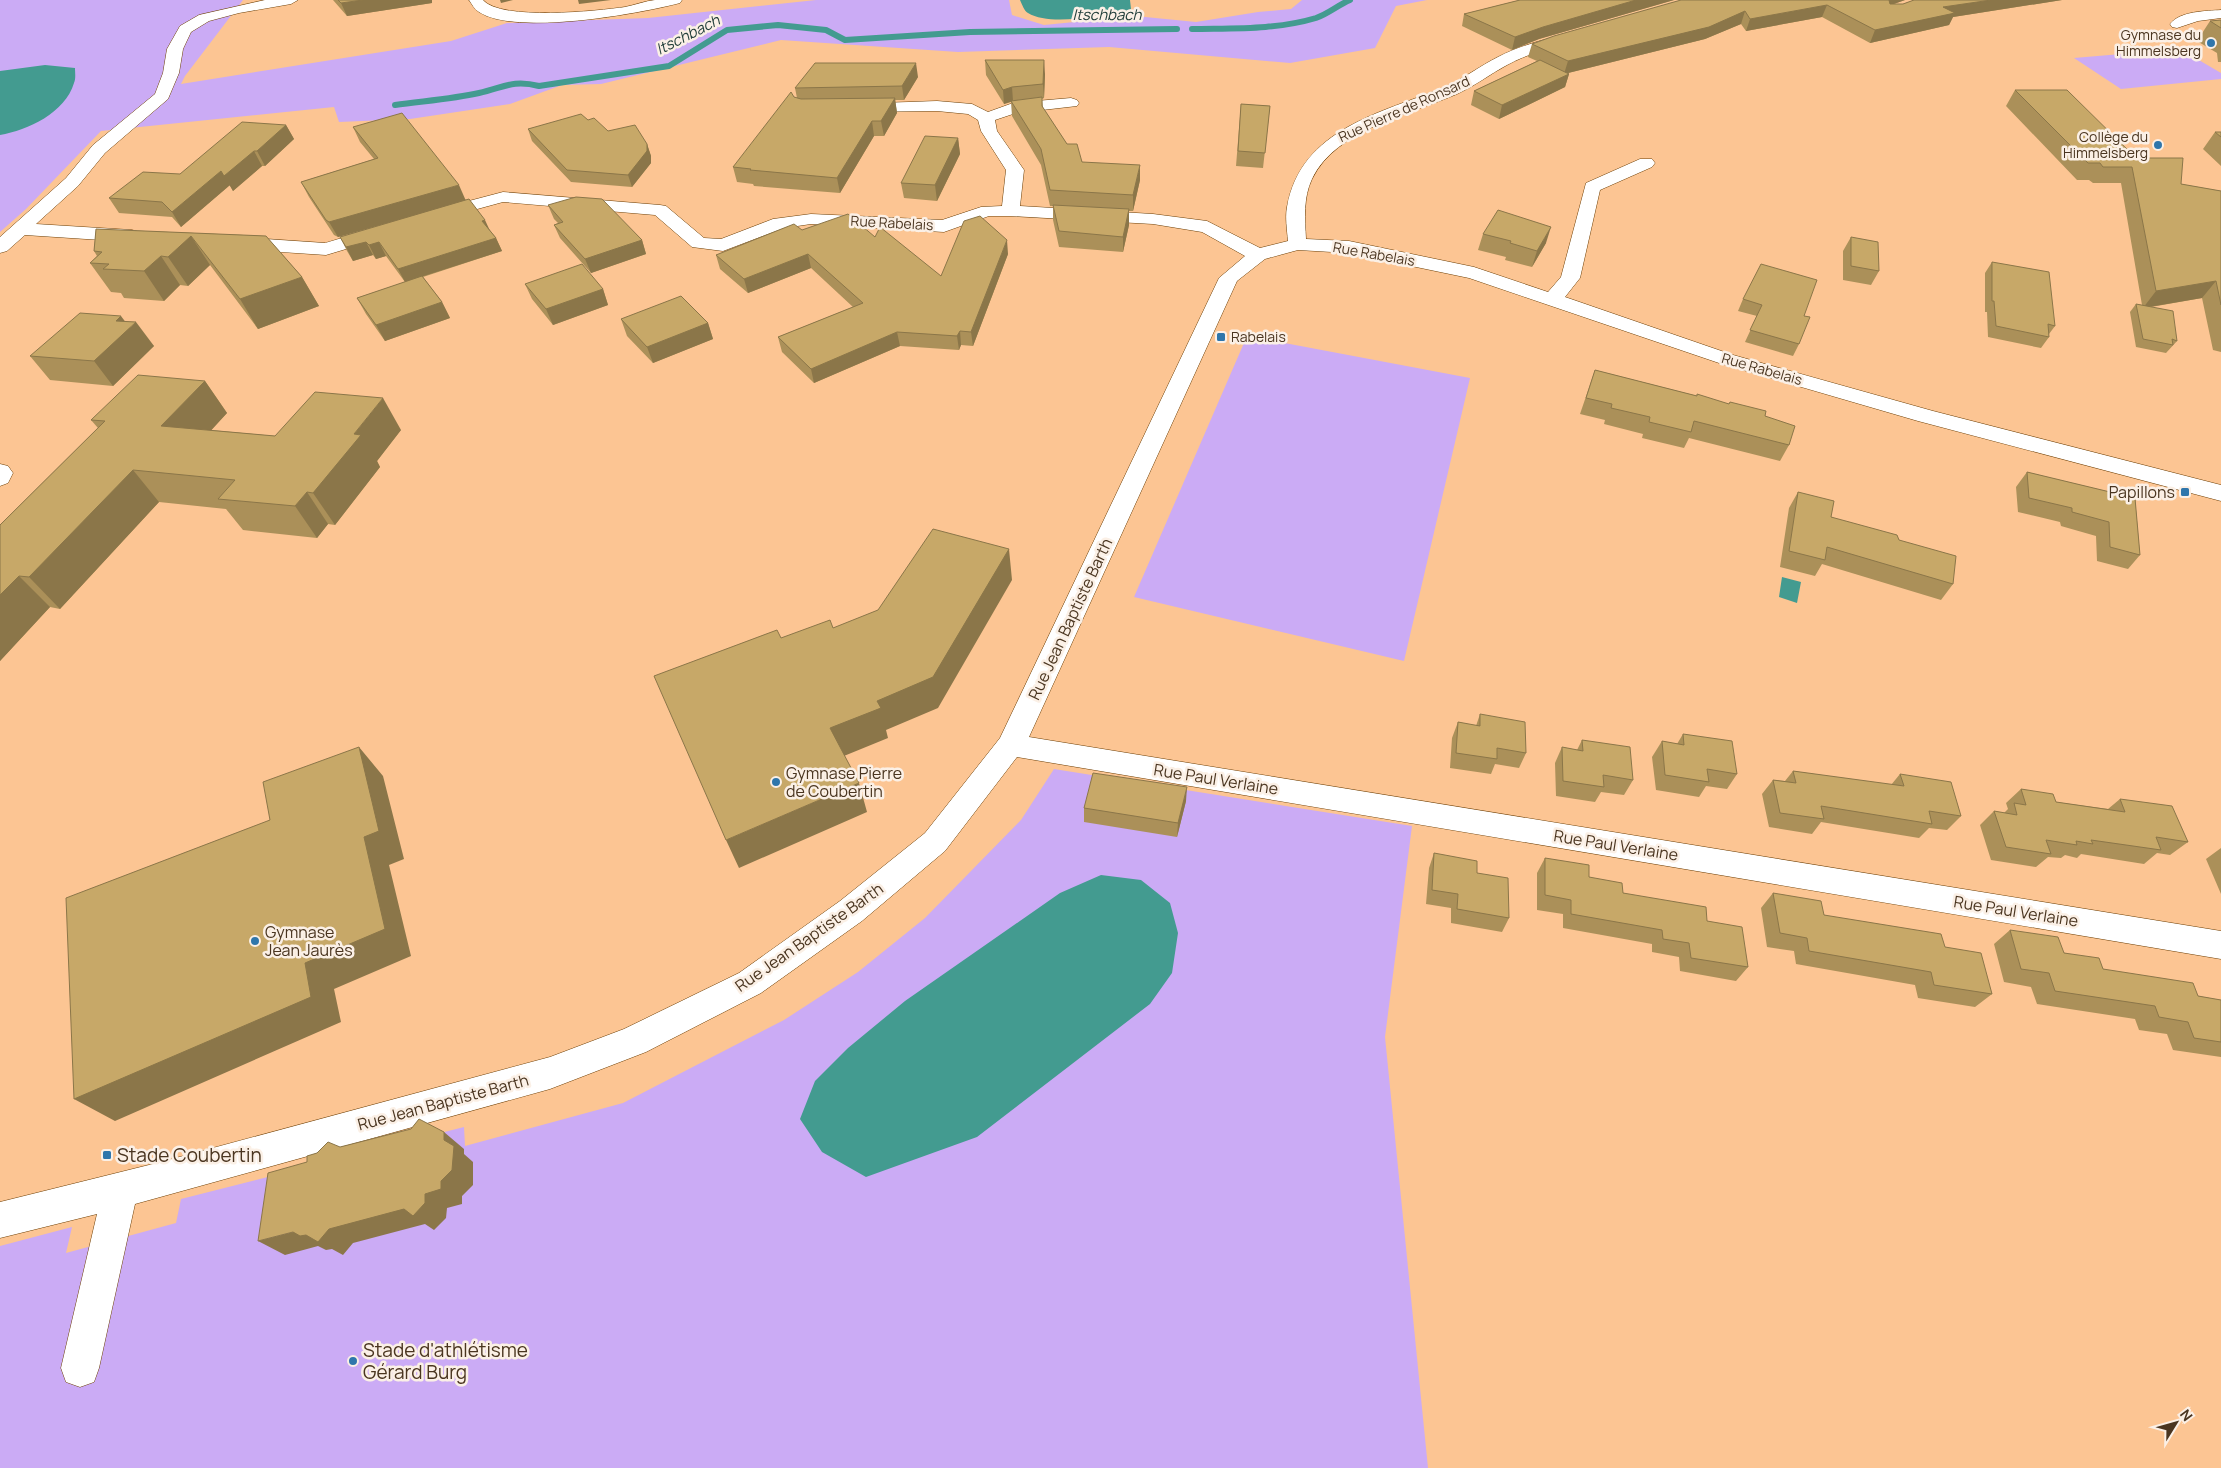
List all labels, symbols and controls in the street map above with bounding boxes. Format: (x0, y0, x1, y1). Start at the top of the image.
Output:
water label: Itschbach (1072, 4, 1143, 25)
water label: Itschbach (652, 9, 724, 60)
place label: Gymnase du Himmelsberg (2116, 25, 2201, 60)
marker: Gymnase du Himmelsberg (2205, 37, 2217, 49)
street label: Rue Pierre de Ronsard (1335, 71, 1473, 146)
place label: Collège du Himmelsberg (2063, 127, 2148, 162)
marker: Collège du Himmelsberg (2152, 139, 2164, 151)
street label: Rue Rabelais (850, 211, 934, 234)
street label: Rue Rabelais (1332, 237, 1417, 270)
place label: Rabelais (1231, 327, 1286, 346)
marker: Rabelais (1215, 331, 1227, 343)
street label: Rue Rabelais (1720, 348, 1805, 389)
place label: Papillons (2109, 481, 2175, 503)
marker: Papillons (2179, 486, 2191, 498)
street label: Rue Jean Baptiste Barth (1023, 535, 1117, 703)
street label: Rue Paul Verlaine (1152, 758, 1280, 800)
place label: Gymnase Pierre de Coubertin (786, 762, 902, 802)
marker: Gymnase Pierre de Coubertin (770, 776, 782, 788)
street label: Rue Paul Verlaine (1552, 824, 1680, 866)
street label: Rue Jean Baptiste Barth (731, 877, 887, 997)
street label: Rue Paul Verlaine (1952, 890, 2080, 932)
place label: Gymnase Jean Jaurès (265, 921, 353, 961)
marker: Gymnase Jean Jaurès (249, 935, 261, 947)
street label: Rue Jean Baptiste Barth (355, 1069, 531, 1135)
place label: Stade Coubertin (117, 1142, 262, 1168)
marker: Stade Coubertin (101, 1149, 113, 1161)
place label: Stade d'athlétisme Gérard Burg (363, 1337, 528, 1385)
marker: Stade d'athlétisme Gérard Burg (347, 1355, 359, 1367)
north arrow (2151, 1398, 2201, 1448)
text: N (2176, 1405, 2197, 1425)

